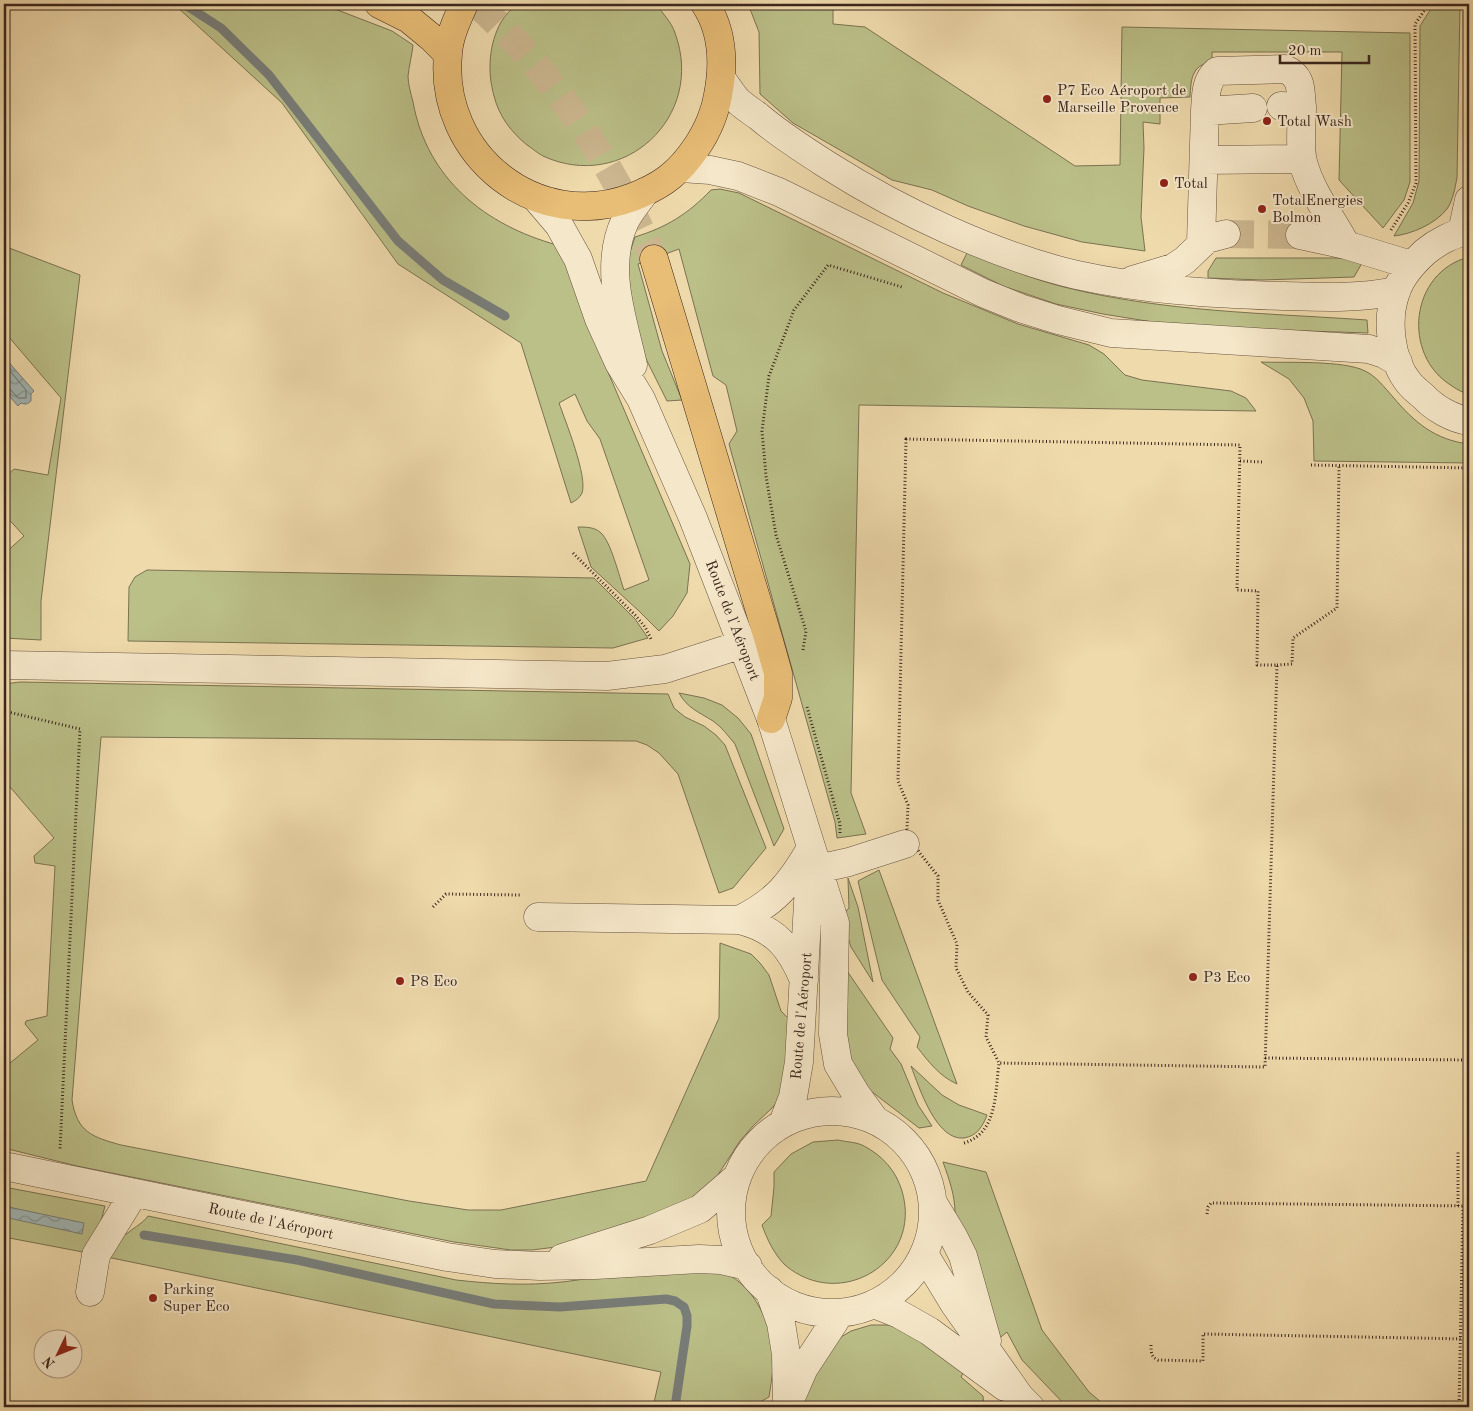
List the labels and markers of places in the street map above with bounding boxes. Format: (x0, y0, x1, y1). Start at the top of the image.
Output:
place label: P7 Eco Aéroport de Marseille Provence (1057, 84, 1186, 116)
marker: P7 Eco Aéroport de Marseille Provence (1041, 93, 1053, 105)
marker: Total Wash (1261, 115, 1273, 127)
place label: Total Wash (1277, 115, 1352, 130)
marker: Total (1158, 177, 1170, 189)
place label: Total (1174, 177, 1208, 192)
place label: TotalEnergies Bolmon (1272, 194, 1363, 226)
marker: TotalEnergies Bolmon (1256, 203, 1268, 215)
marker: P3 Eco (1187, 971, 1199, 983)
place label: P3 Eco (1203, 971, 1250, 986)
marker: P8 Eco (394, 975, 406, 987)
place label: P8 Eco (410, 975, 457, 990)
place label: Parking Super Eco (163, 1283, 230, 1315)
marker: Parking Super Eco (147, 1292, 159, 1304)

